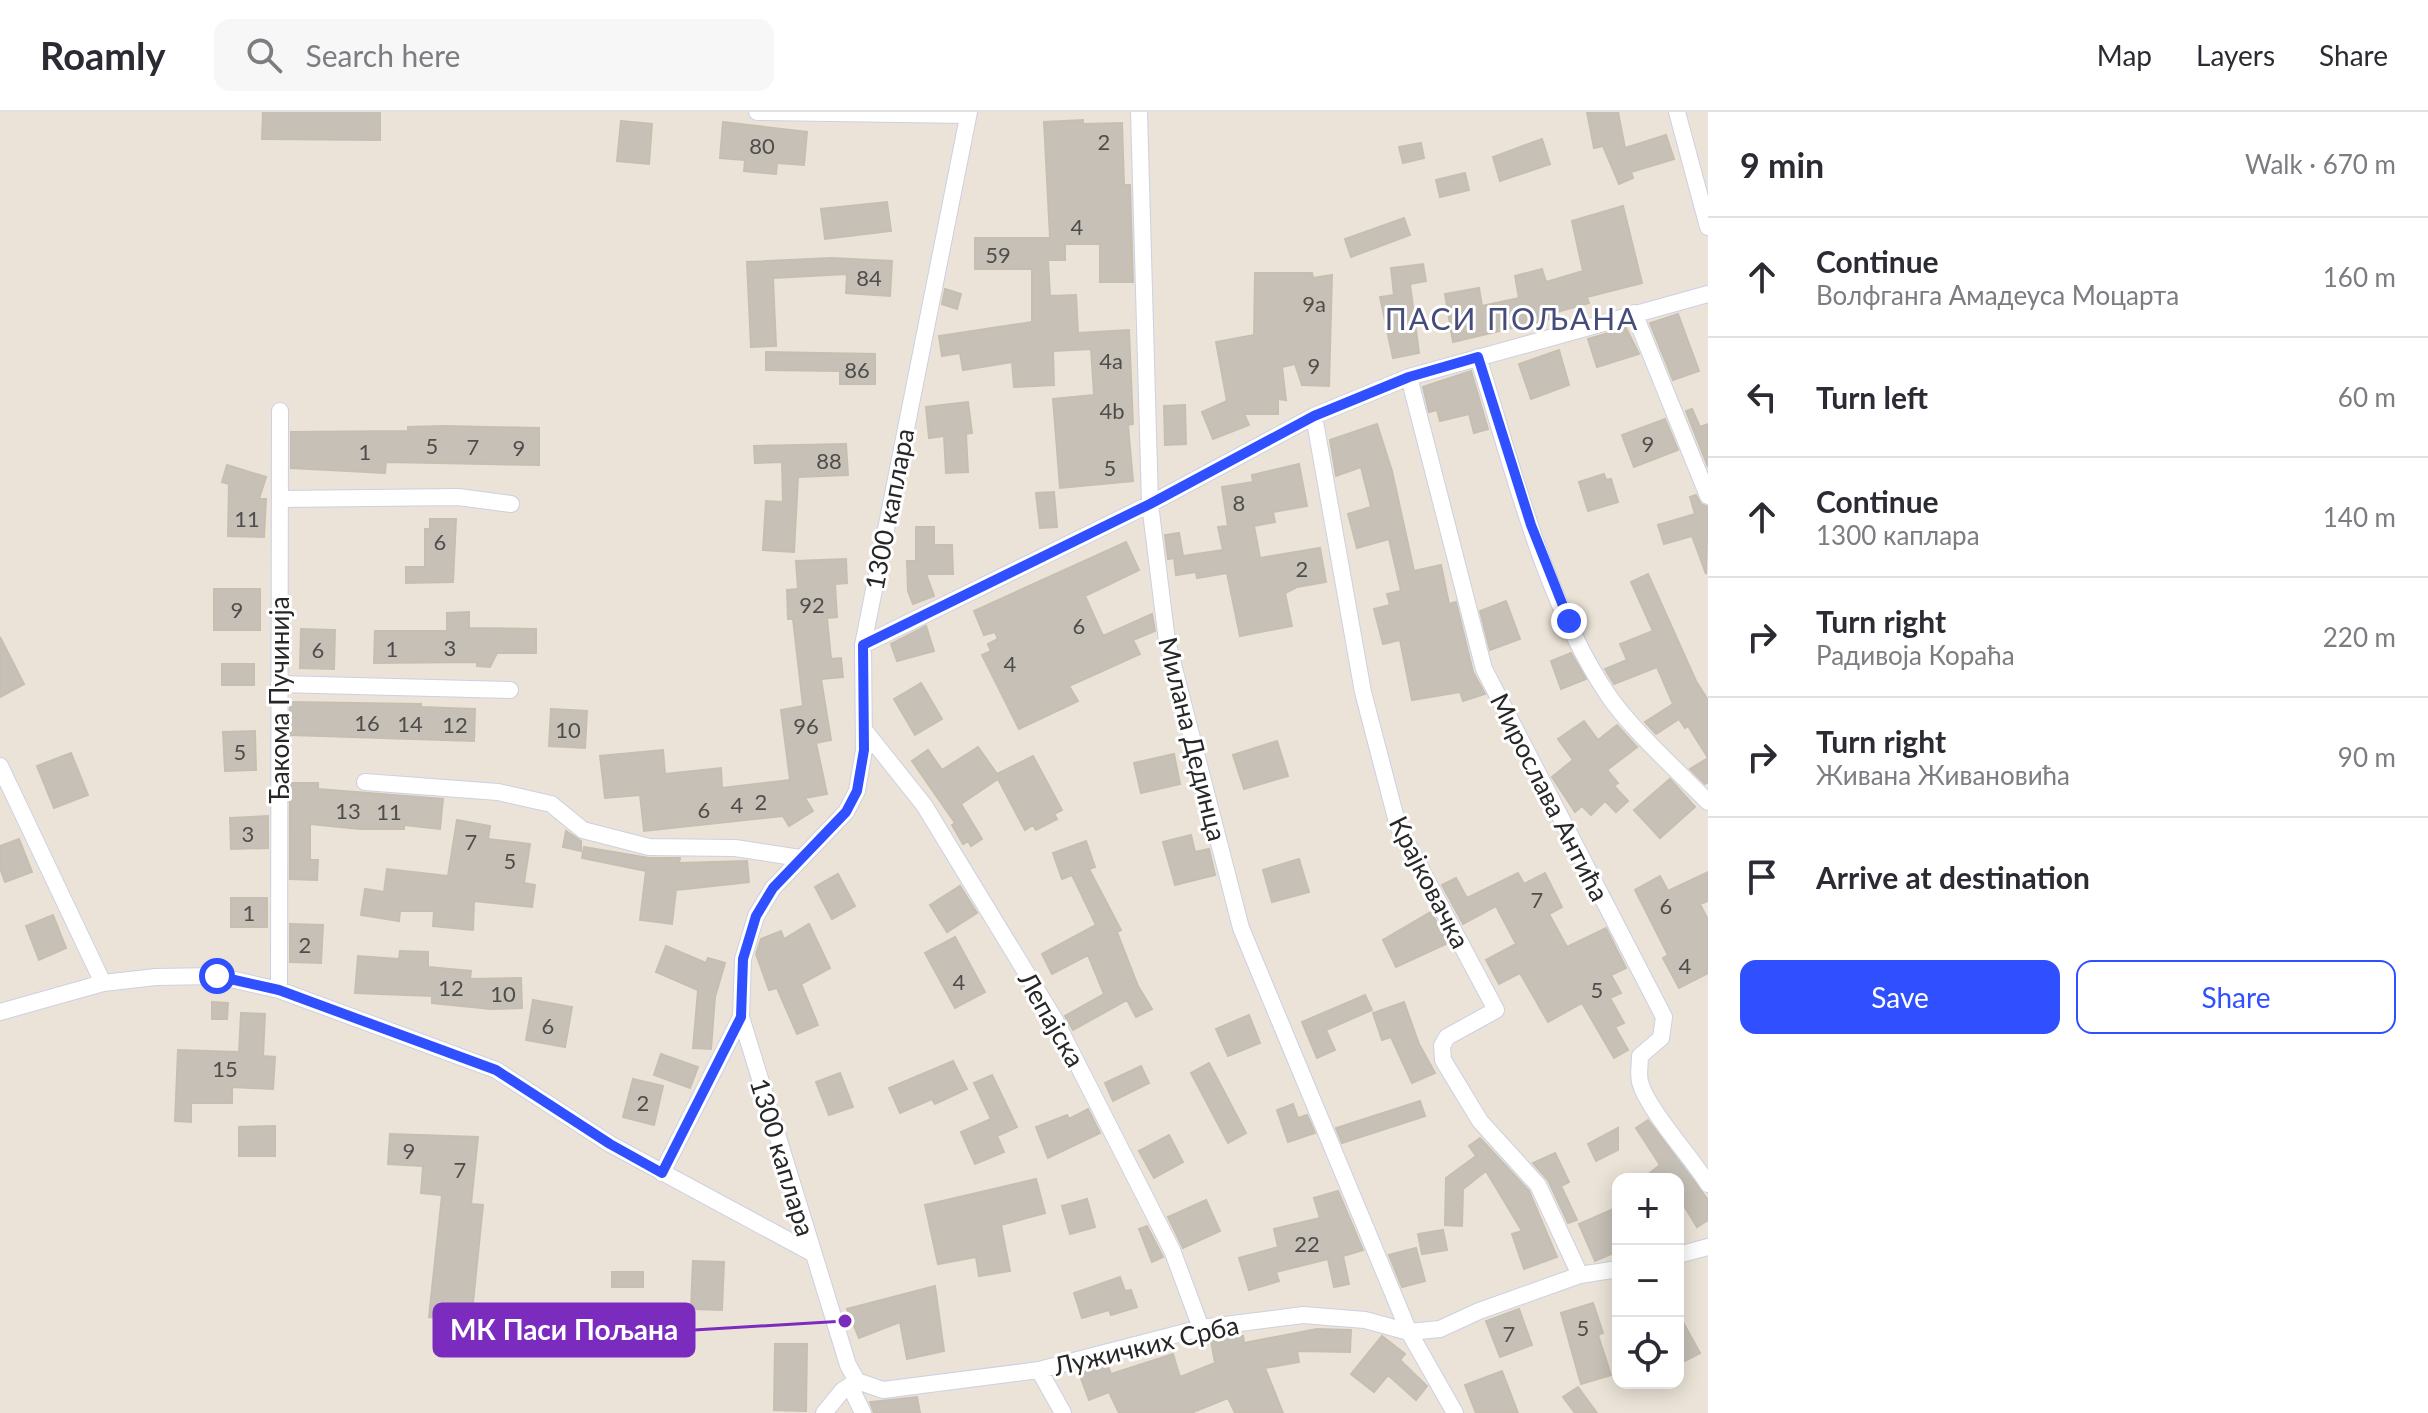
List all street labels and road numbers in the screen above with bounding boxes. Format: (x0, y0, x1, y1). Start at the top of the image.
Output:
street label: 1300 каплара (858, 426, 920, 592)
street label: Ђакома Пучинија (263, 596, 295, 804)
street label: Милана Дединца (1152, 634, 1234, 844)
street label: Мирослава Антића (1484, 688, 1616, 906)
street label: Крајковачка (1383, 810, 1477, 954)
street label: Лепајска (1011, 965, 1092, 1072)
street label: 1300 каплара (744, 1074, 822, 1240)
street label: Лужичких Срба (1049, 1308, 1242, 1382)

